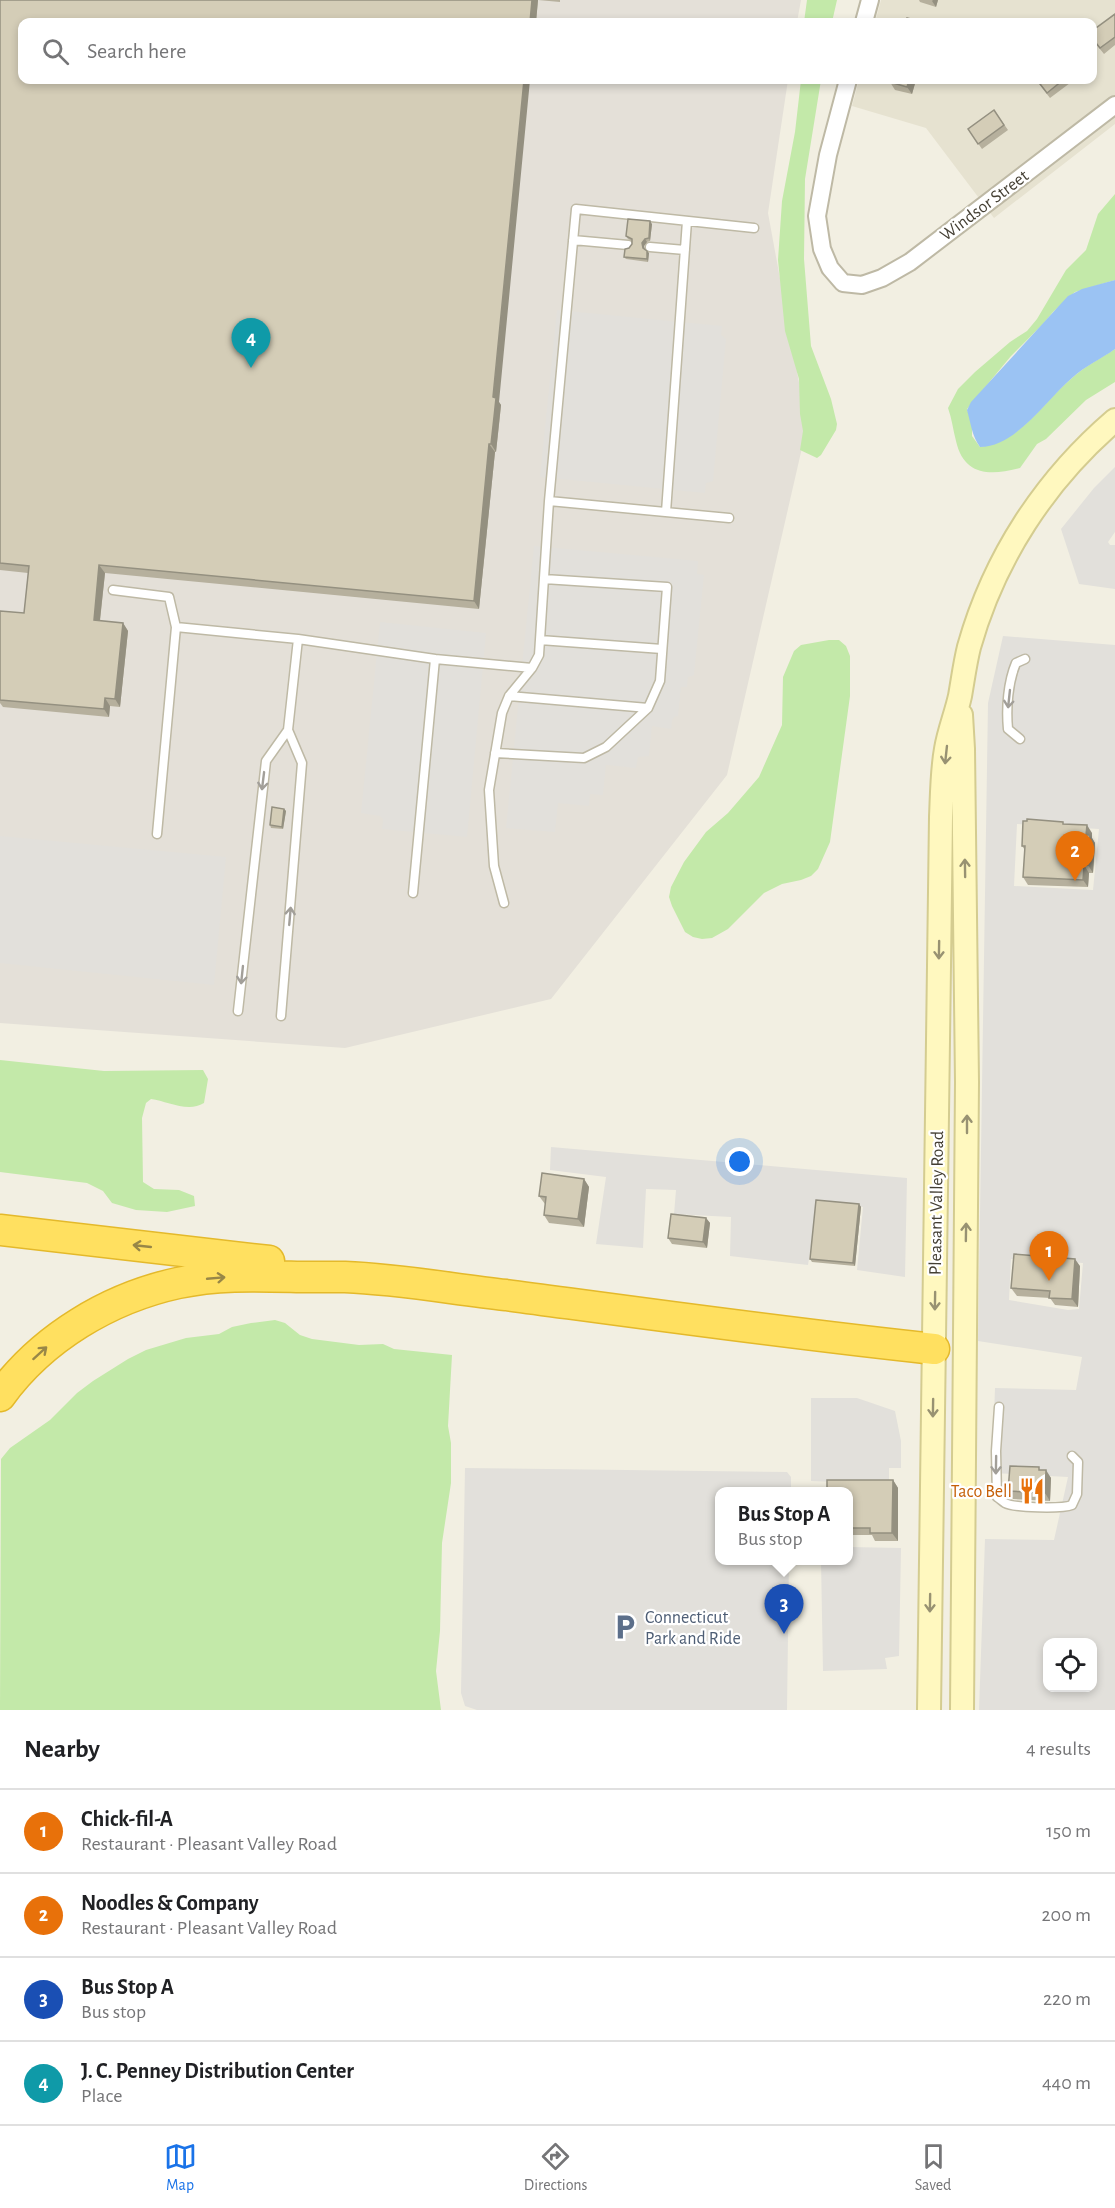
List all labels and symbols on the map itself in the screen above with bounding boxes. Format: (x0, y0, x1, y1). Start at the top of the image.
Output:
street label: Windsor Street (937, 167, 1032, 245)
pin: 4 (232, 318, 270, 368)
one-way arrow (1003, 688, 1014, 708)
one-way arrow (940, 745, 951, 764)
one-way arrow (258, 771, 269, 791)
pin: 2 (1056, 832, 1094, 881)
one-way arrow (959, 859, 971, 879)
one-way arrow (284, 907, 295, 927)
one-way arrow (933, 939, 945, 959)
one-way arrow (236, 965, 247, 984)
one-way arrow (961, 1114, 973, 1134)
street label: Pleasant Valley Road (927, 1131, 947, 1275)
your location (725, 1147, 754, 1176)
one-way arrow (960, 1223, 972, 1243)
pin: 1 (1030, 1232, 1068, 1281)
one-way arrow (133, 1241, 152, 1252)
one-way arrow (205, 1272, 225, 1283)
one-way arrow (929, 1291, 940, 1311)
one-way arrow (32, 1346, 47, 1360)
one-way arrow (927, 1397, 939, 1417)
one-way arrow (990, 1454, 1002, 1474)
restaurant icon: Taco Bell (1017, 1476, 1047, 1506)
place label: Taco Bell (951, 1483, 1012, 1501)
pin: 3 (764, 1584, 804, 1634)
one-way arrow (924, 1592, 936, 1612)
place label: Connecticut Park and Ride (645, 1609, 741, 1648)
parking icon: Connecticut Park and Ride (610, 1612, 640, 1642)

